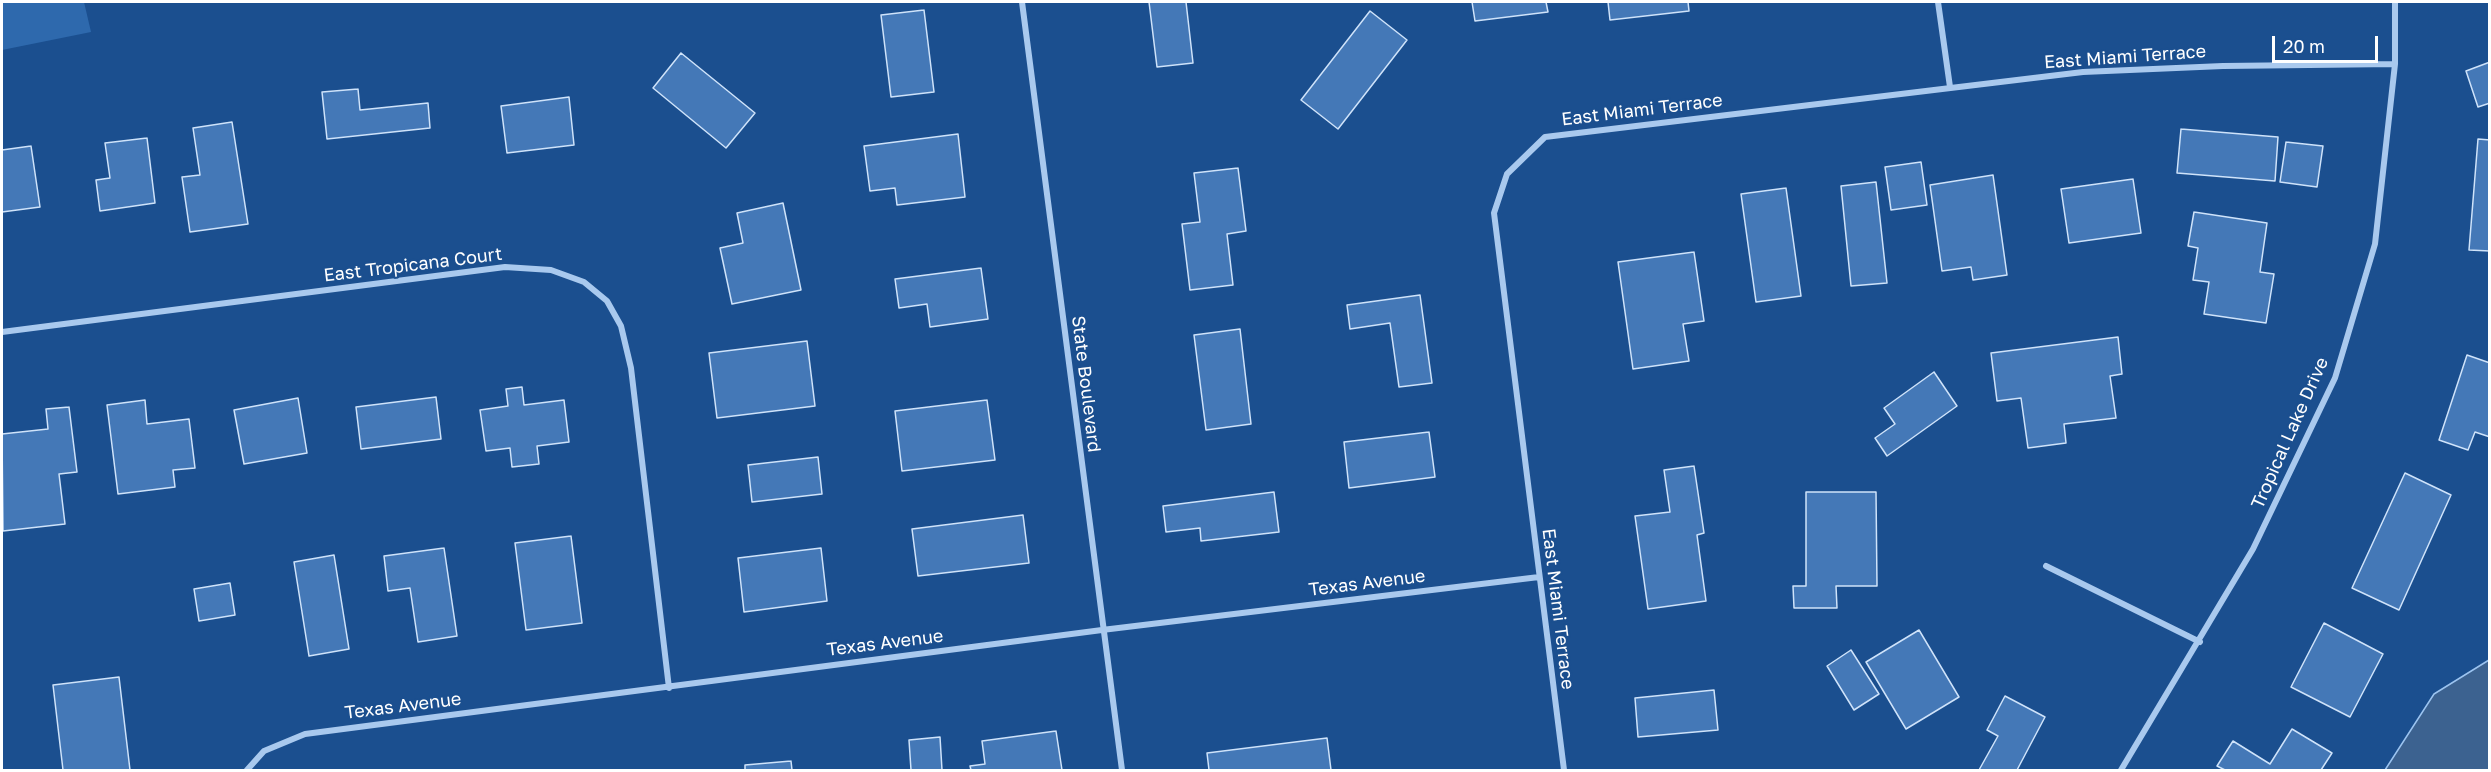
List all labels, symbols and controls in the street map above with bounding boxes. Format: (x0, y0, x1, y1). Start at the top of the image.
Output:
scale bar (2275, 24, 2382, 62)
text: 20 m (2283, 35, 2325, 57)
street label: East Miami Terrace (2043, 41, 2207, 73)
street label: East Miami Terrace (1560, 89, 1724, 131)
street label: East Tropicana Court (323, 243, 503, 287)
street label: State Boulevard (1067, 314, 1105, 454)
street label: Tropical Lake Drive (2247, 354, 2333, 512)
street label: East Miami Terrace (1537, 527, 1579, 691)
street label: Texas Avenue (1308, 565, 1426, 601)
street label: Texas Avenue (826, 625, 944, 661)
street label: Texas Avenue (344, 688, 462, 724)

